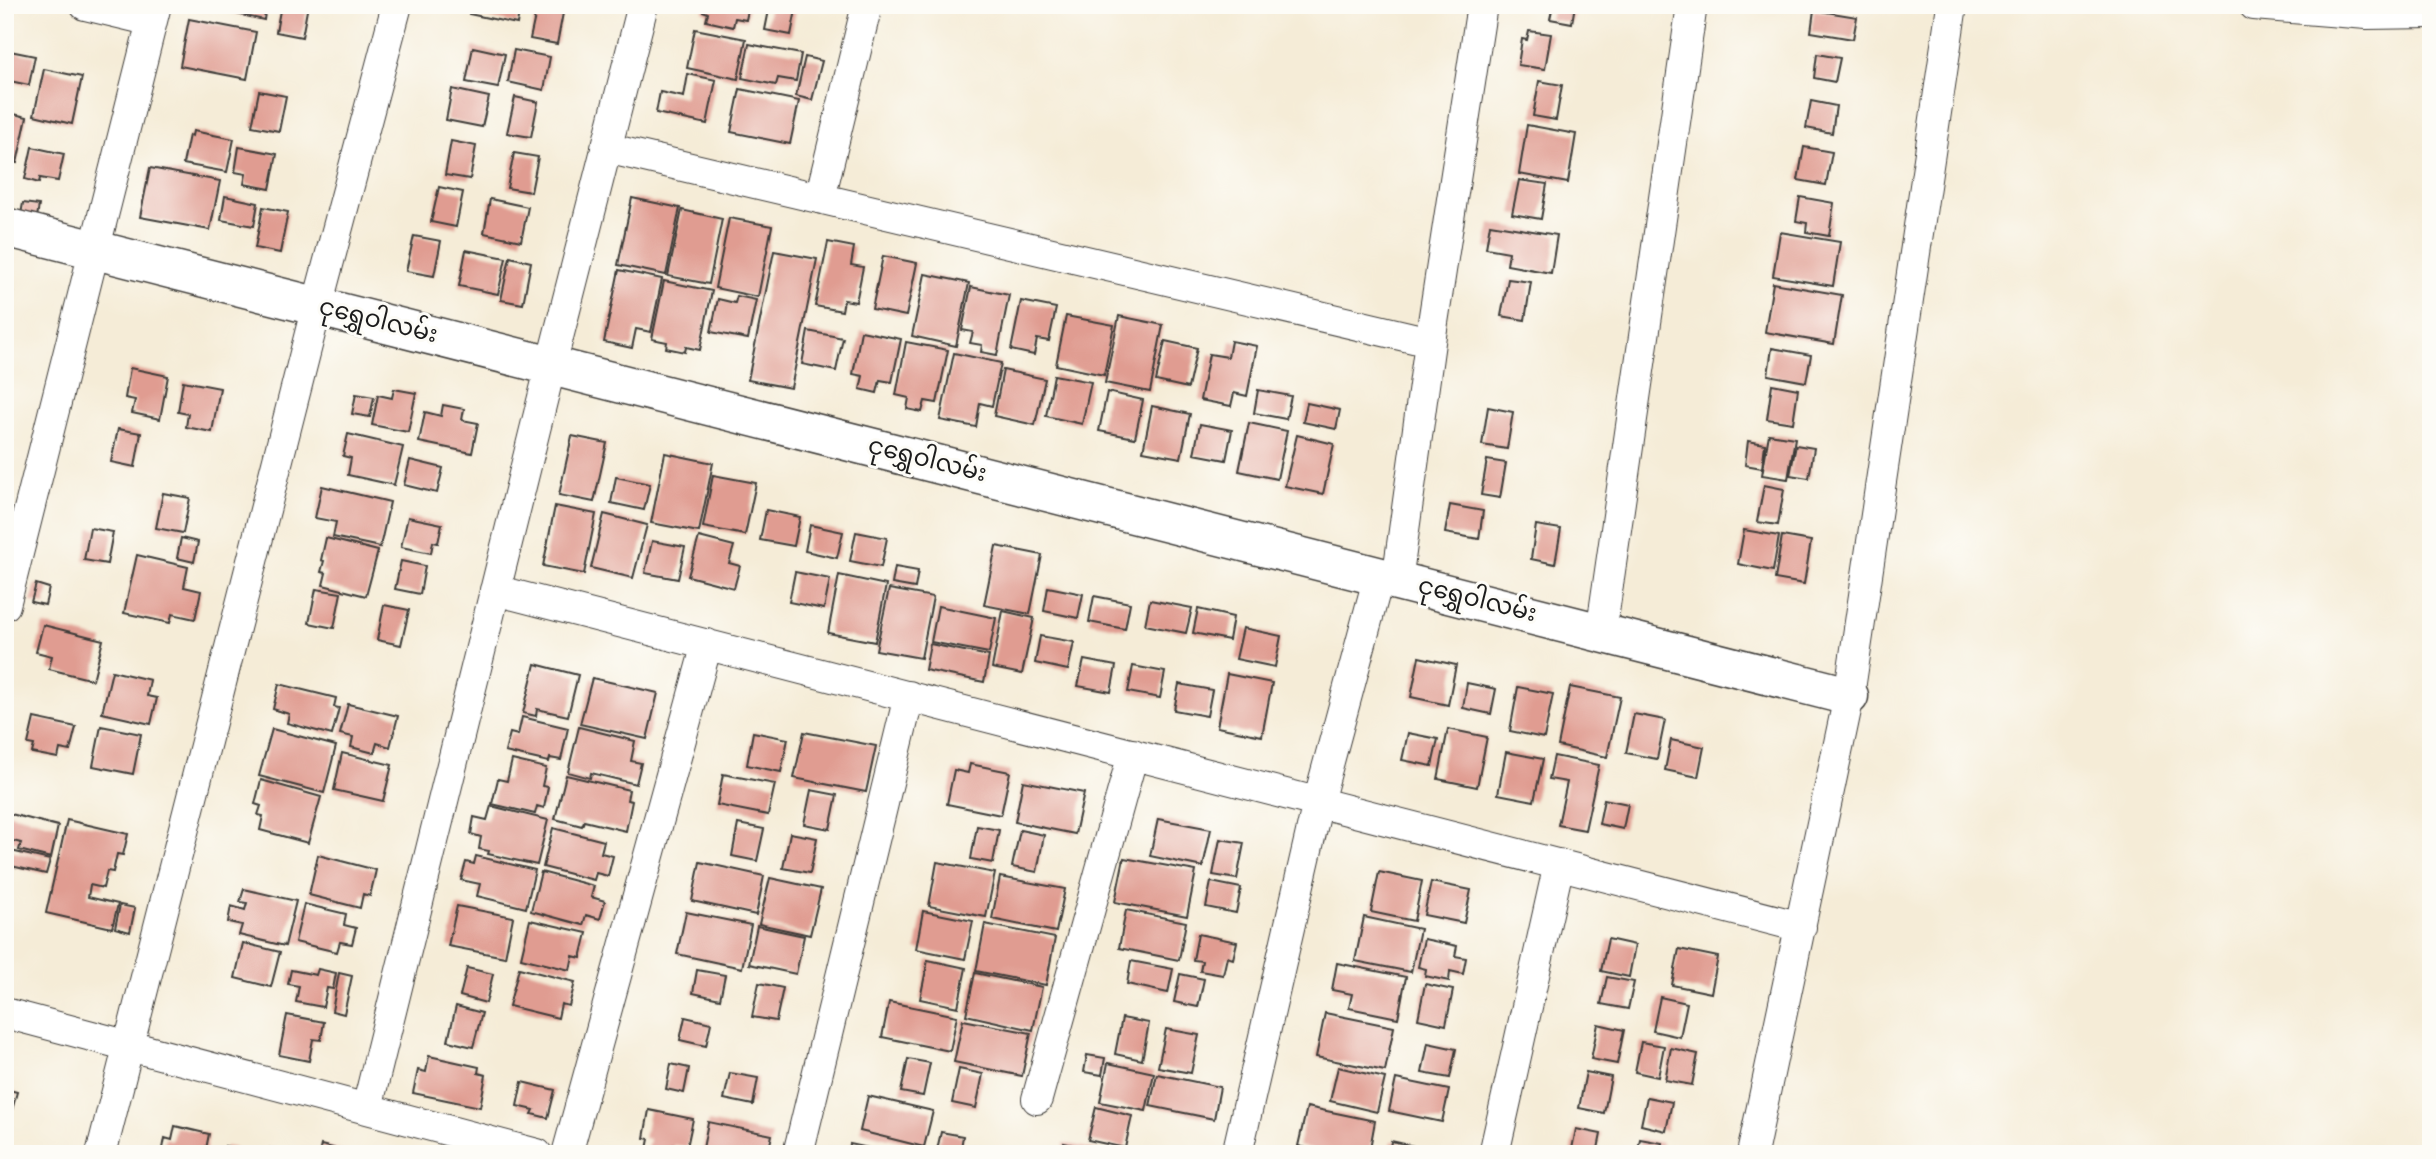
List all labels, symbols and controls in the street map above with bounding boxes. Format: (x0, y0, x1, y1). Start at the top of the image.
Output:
street label: ငုရွှေဝါလမ်း (315, 290, 441, 353)
street label: ငုရွှေဝါလမ်း (864, 429, 990, 492)
street label: ငုရွှေဝါလမ်း (1414, 569, 1540, 632)

